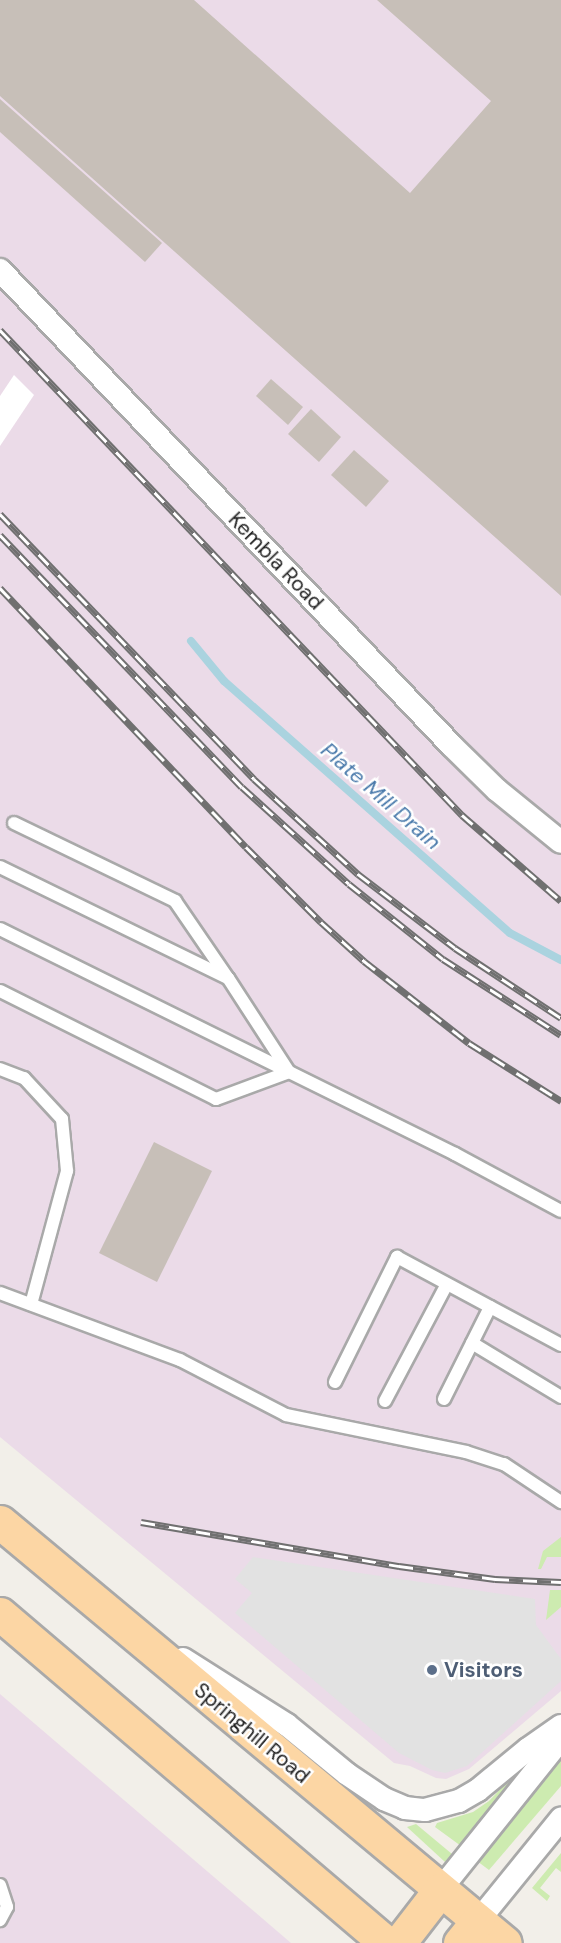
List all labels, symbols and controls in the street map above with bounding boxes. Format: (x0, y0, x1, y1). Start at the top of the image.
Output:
street label: Kembla Road (223, 507, 329, 615)
water label: Plate Mill Drain (316, 737, 446, 855)
place label: Visitors (444, 1657, 523, 1683)
marker: Visitors (425, 1663, 439, 1677)
street label: Springhill Road (189, 1677, 315, 1789)

